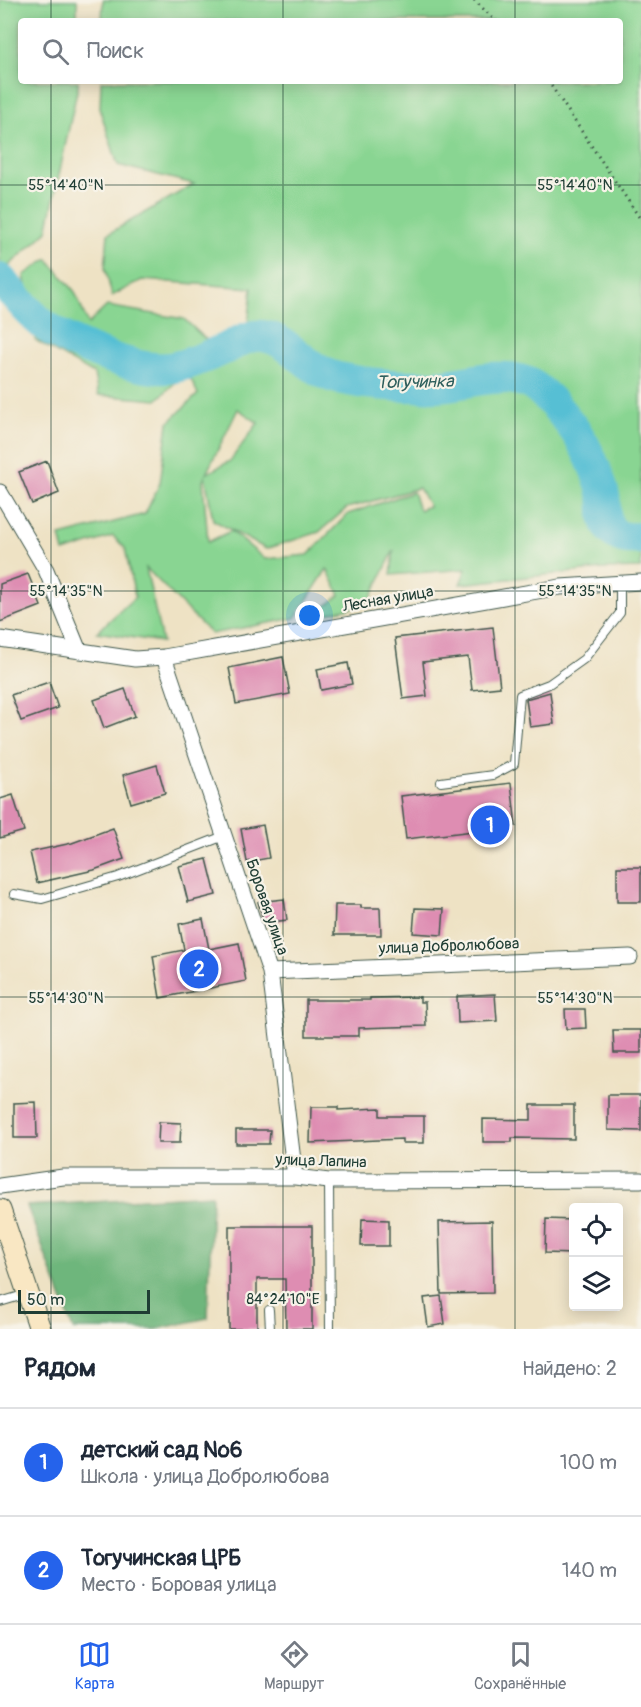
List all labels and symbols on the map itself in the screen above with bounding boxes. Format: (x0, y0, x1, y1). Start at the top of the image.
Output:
text: 55°14'40"N (28, 176, 104, 195)
text: 55°14'40"N (537, 176, 613, 195)
water label: Тогучинка (376, 370, 455, 394)
street label: Лесная улица (340, 581, 435, 617)
text: 55°14'35"N (29, 582, 103, 601)
text: 55°14'35"N (538, 582, 612, 601)
your location (295, 601, 324, 630)
pin: 1 (470, 802, 510, 848)
street label: Боровая улица (241, 856, 293, 958)
street label: улица Добролюбова (377, 934, 520, 958)
pin: 2 (180, 946, 218, 992)
text: 55°14'30"N (28, 989, 104, 1008)
text: 55°14'30"N (537, 989, 613, 1008)
street label: улица Лапина (274, 1149, 367, 1173)
scale bar (18, 1287, 150, 1314)
text: 84°24'10"E (247, 1290, 320, 1309)

